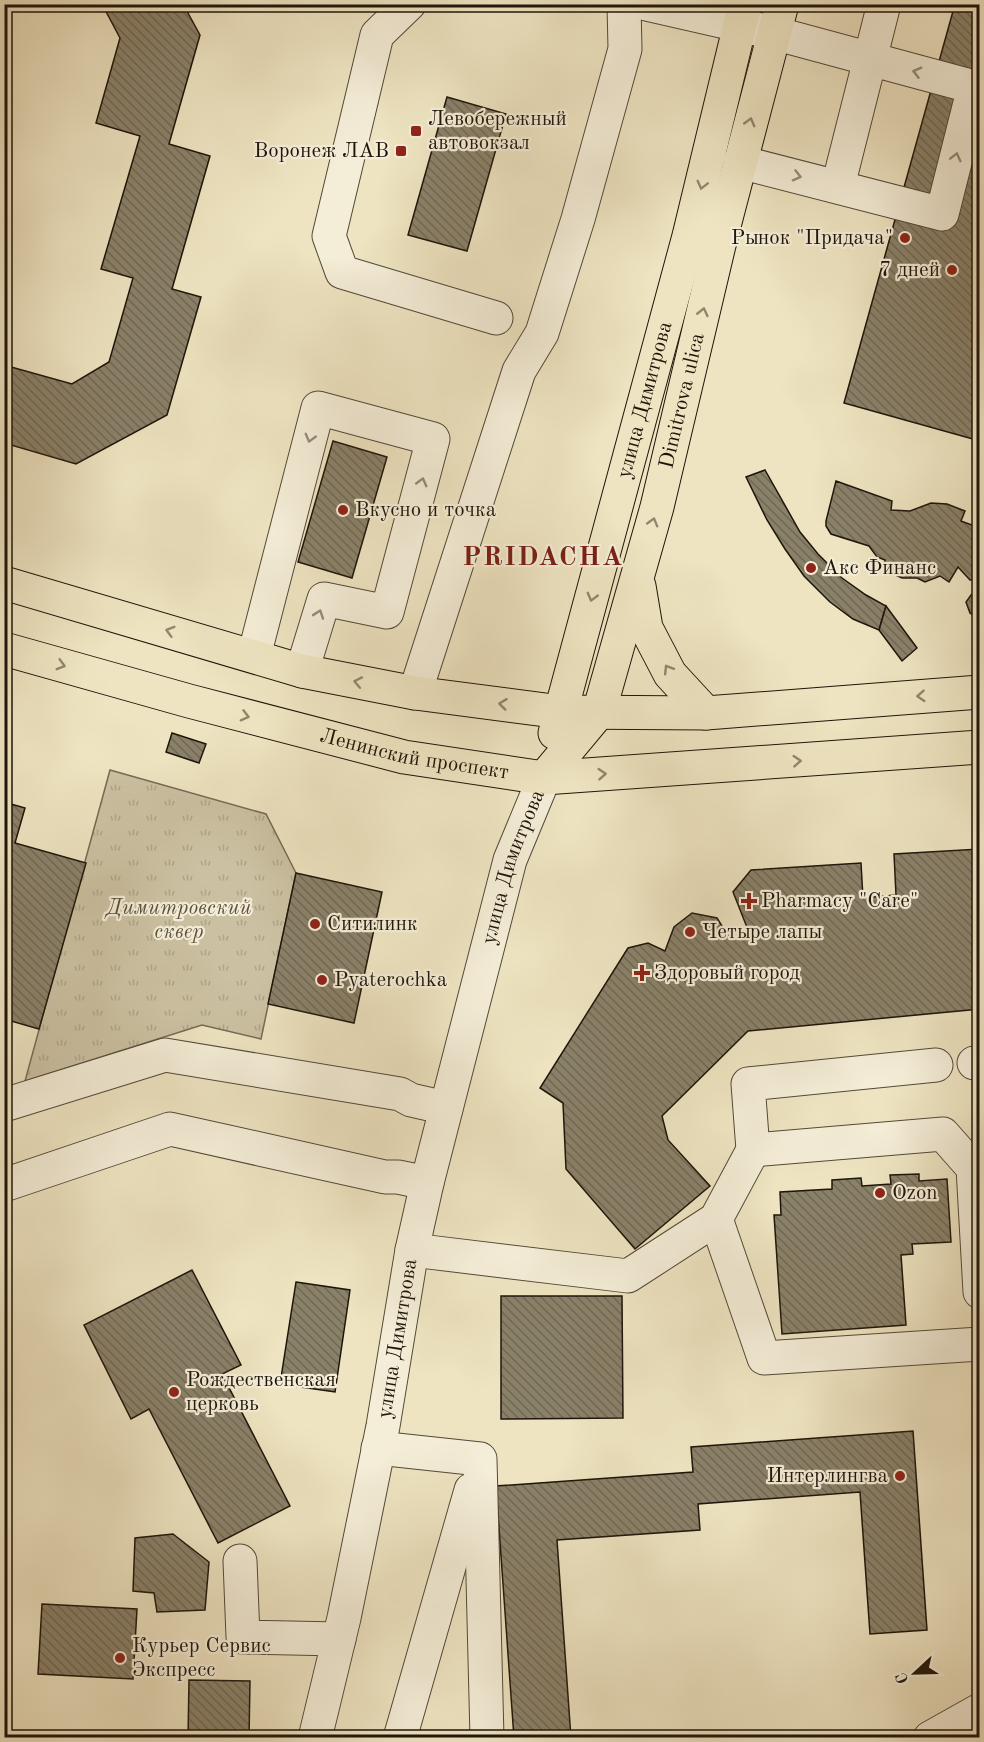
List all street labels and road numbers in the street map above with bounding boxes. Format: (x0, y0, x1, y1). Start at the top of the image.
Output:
street label: улица Димитрова (614, 319, 676, 481)
street label: Dimitrova ulica (656, 331, 708, 471)
street label: Ленинский проспект (318, 725, 510, 783)
street label: улица Димитрова (478, 787, 548, 947)
street label: улица Димитрова (374, 1257, 421, 1420)

